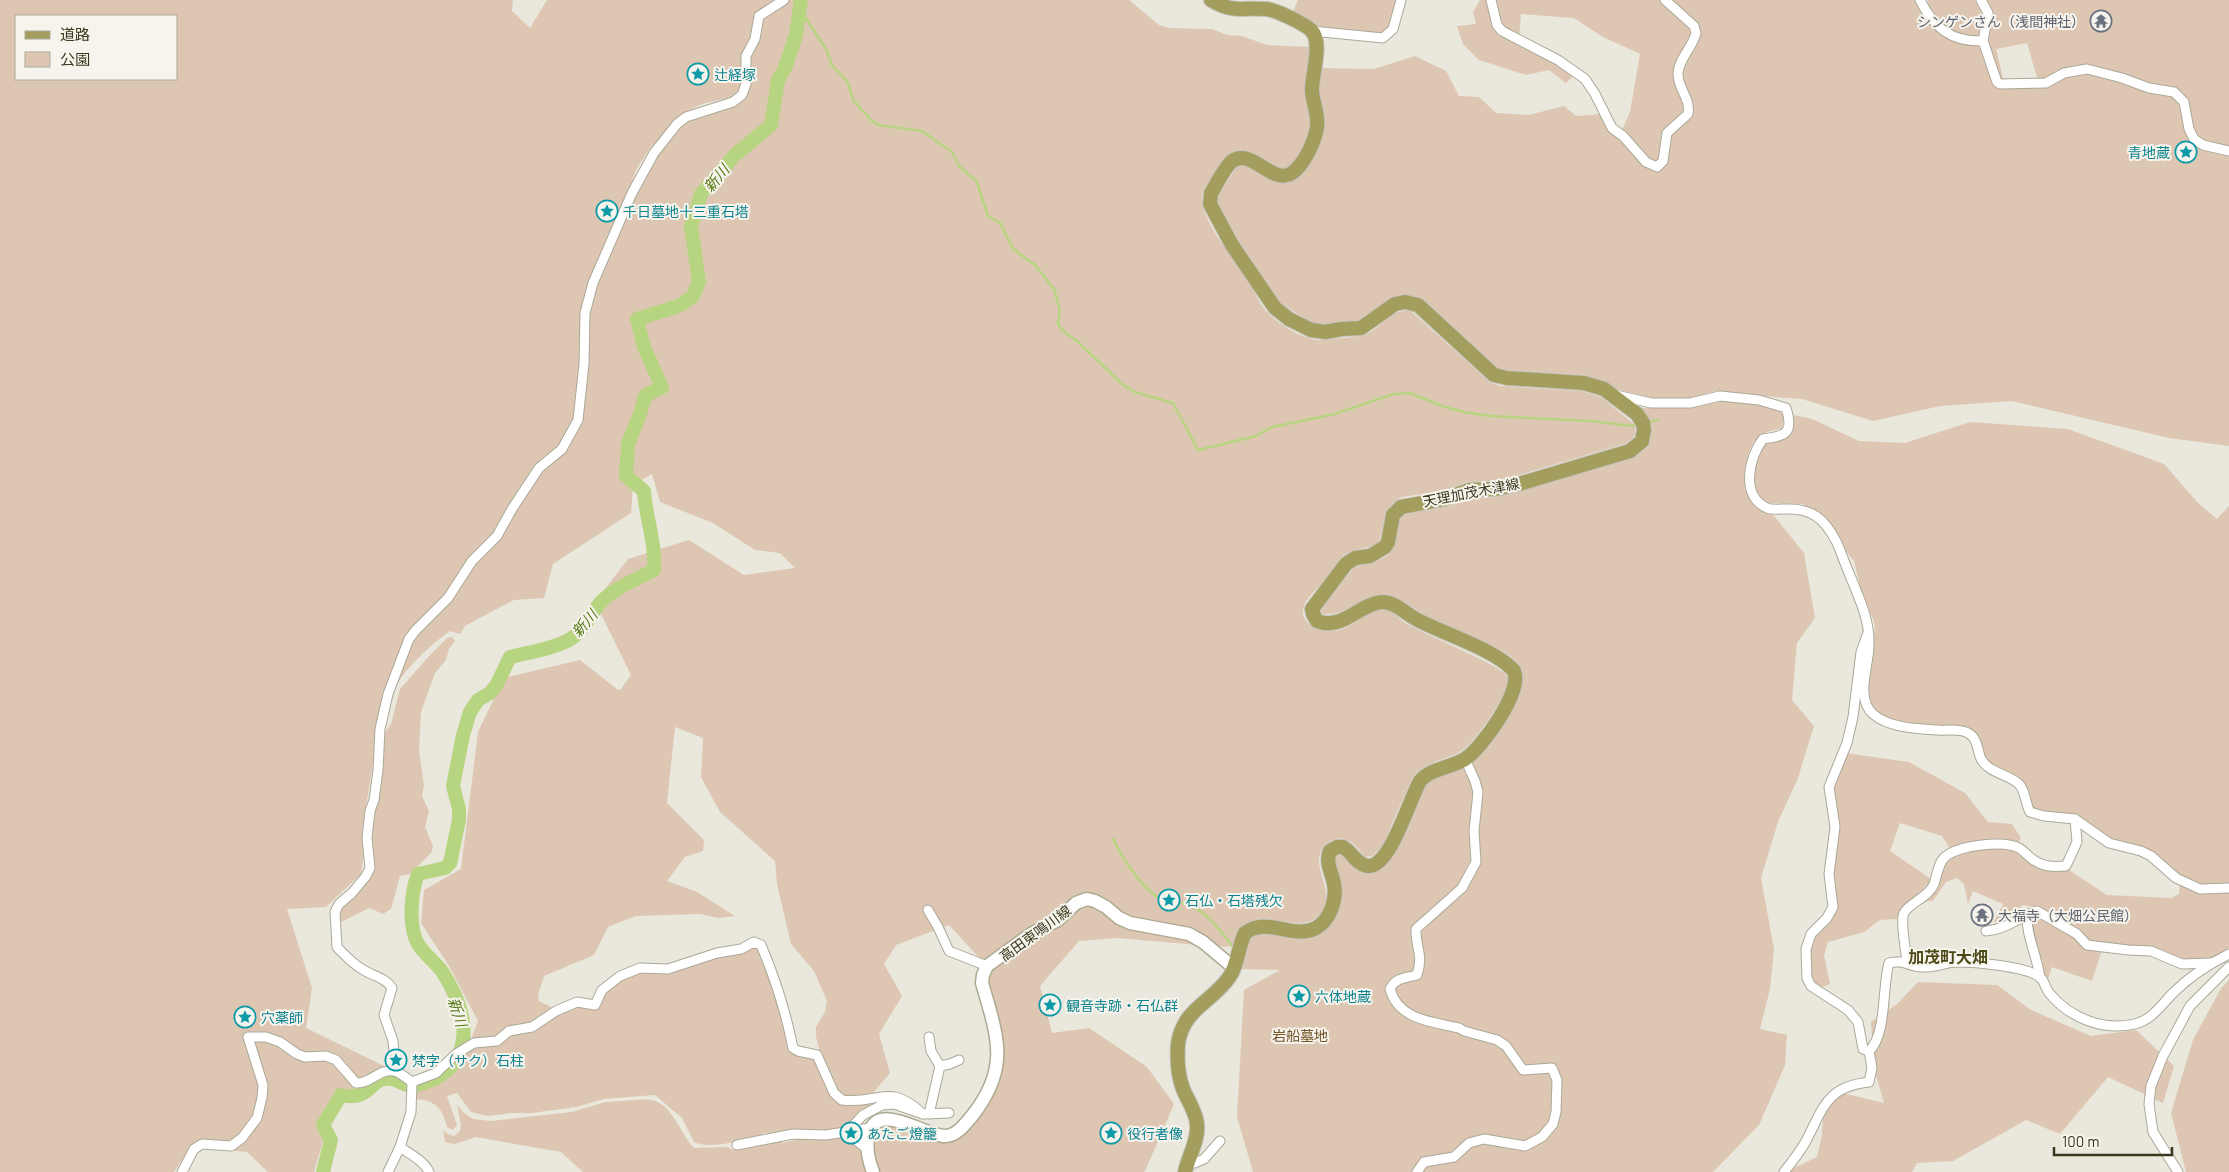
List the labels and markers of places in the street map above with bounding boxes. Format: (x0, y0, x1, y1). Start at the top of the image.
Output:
temple icon: シンゲンさん（浅間神社） (2089, 9, 2113, 33)
place label: シンゲンさん（浅間神社） (1917, 13, 2085, 30)
place icon: 辻経塚 (686, 62, 710, 86)
place label: 辻経塚 (714, 66, 756, 83)
place icon: 青地蔵 (2174, 140, 2198, 164)
place label: 青地蔵 (2128, 144, 2170, 161)
place icon: 千日墓地十三重石塔 (595, 199, 619, 223)
place label: 千日墓地十三重石塔 (623, 203, 749, 220)
place icon: 石仏・石塔残欠 (1157, 888, 1181, 912)
place label: 石仏・石塔残欠 (1185, 892, 1283, 909)
temple icon: 大福寺（大畑公民館） (1970, 903, 1994, 927)
place label: 大福寺（大畑公民館） (1998, 907, 2138, 924)
place icon: 六体地蔵 (1287, 984, 1311, 1008)
place label: 六体地蔵 (1315, 988, 1371, 1005)
place icon: 観音寺跡・石仏群 (1038, 993, 1062, 1017)
place label: 観音寺跡・石仏群 (1066, 997, 1178, 1014)
place icon: 穴薬師 (233, 1005, 257, 1029)
place label: 穴薬師 (261, 1009, 303, 1026)
place icon: 梵字（サク）石柱 (384, 1048, 408, 1072)
place label: 梵字（サク）石柱 (412, 1052, 524, 1069)
place icon: あたご燈籠 (839, 1121, 863, 1145)
place icon: 役行者像 (1099, 1121, 1123, 1145)
place label: あたご燈籠 (867, 1125, 937, 1142)
place label: 役行者像 (1127, 1125, 1183, 1142)

